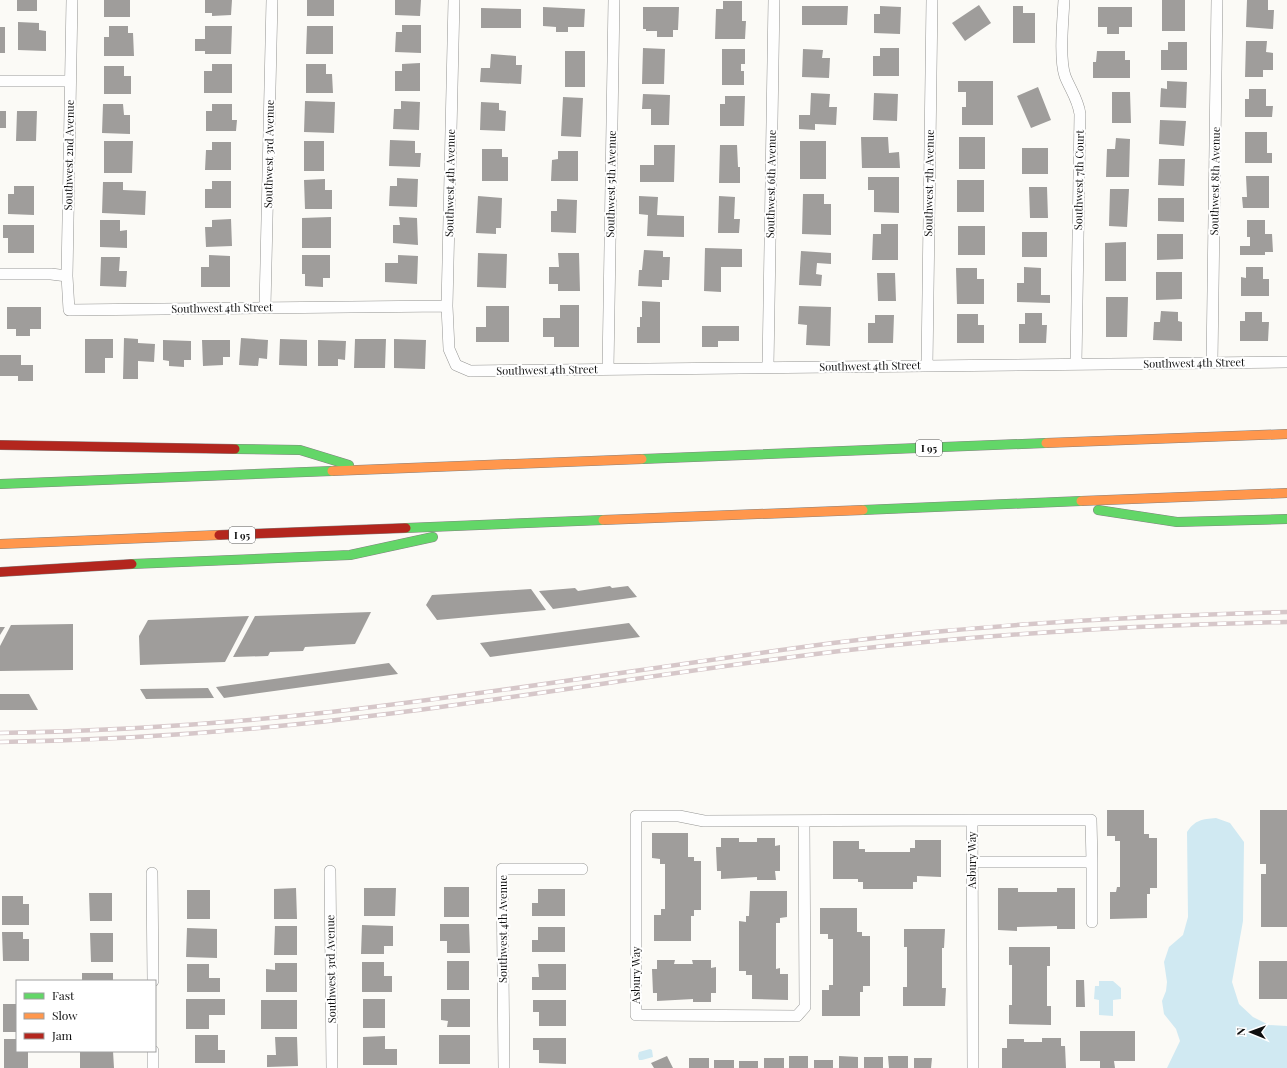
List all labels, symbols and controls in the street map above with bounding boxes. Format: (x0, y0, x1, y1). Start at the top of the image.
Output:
street label: Southwest 2nd Avenue (60, 99, 77, 211)
street label: Southwest 3rd Avenue (260, 99, 277, 208)
street label: Southwest 8th Avenue (1206, 126, 1223, 235)
street label: Southwest 4th Avenue (441, 128, 458, 237)
street label: Southwest 6th Avenue (762, 129, 779, 238)
street label: Southwest 7th Avenue (920, 129, 937, 237)
street label: Southwest 5th Avenue (602, 130, 619, 238)
street label: Southwest 7th Court (1070, 130, 1087, 230)
street label: Southwest 4th Street (171, 299, 273, 316)
street label: Southwest 4th Street (1143, 354, 1245, 371)
street label: Southwest 4th Street (819, 357, 921, 374)
street label: Southwest 4th Street (496, 361, 598, 378)
road number: I 95 (916, 440, 942, 456)
road number: I 95 (229, 527, 255, 543)
street label: Asbury Way (964, 831, 979, 890)
street label: Southwest 4th Avenue (495, 874, 510, 983)
street label: Southwest 3rd Avenue (322, 914, 339, 1023)
street label: Asbury Way (628, 946, 643, 1005)
legend (16, 980, 156, 1052)
text: Fast (52, 987, 75, 1003)
text: Slow (52, 1007, 78, 1023)
north arrow (1231, 1012, 1271, 1052)
text: Jam (51, 1027, 73, 1043)
text: N (1233, 1028, 1248, 1036)

